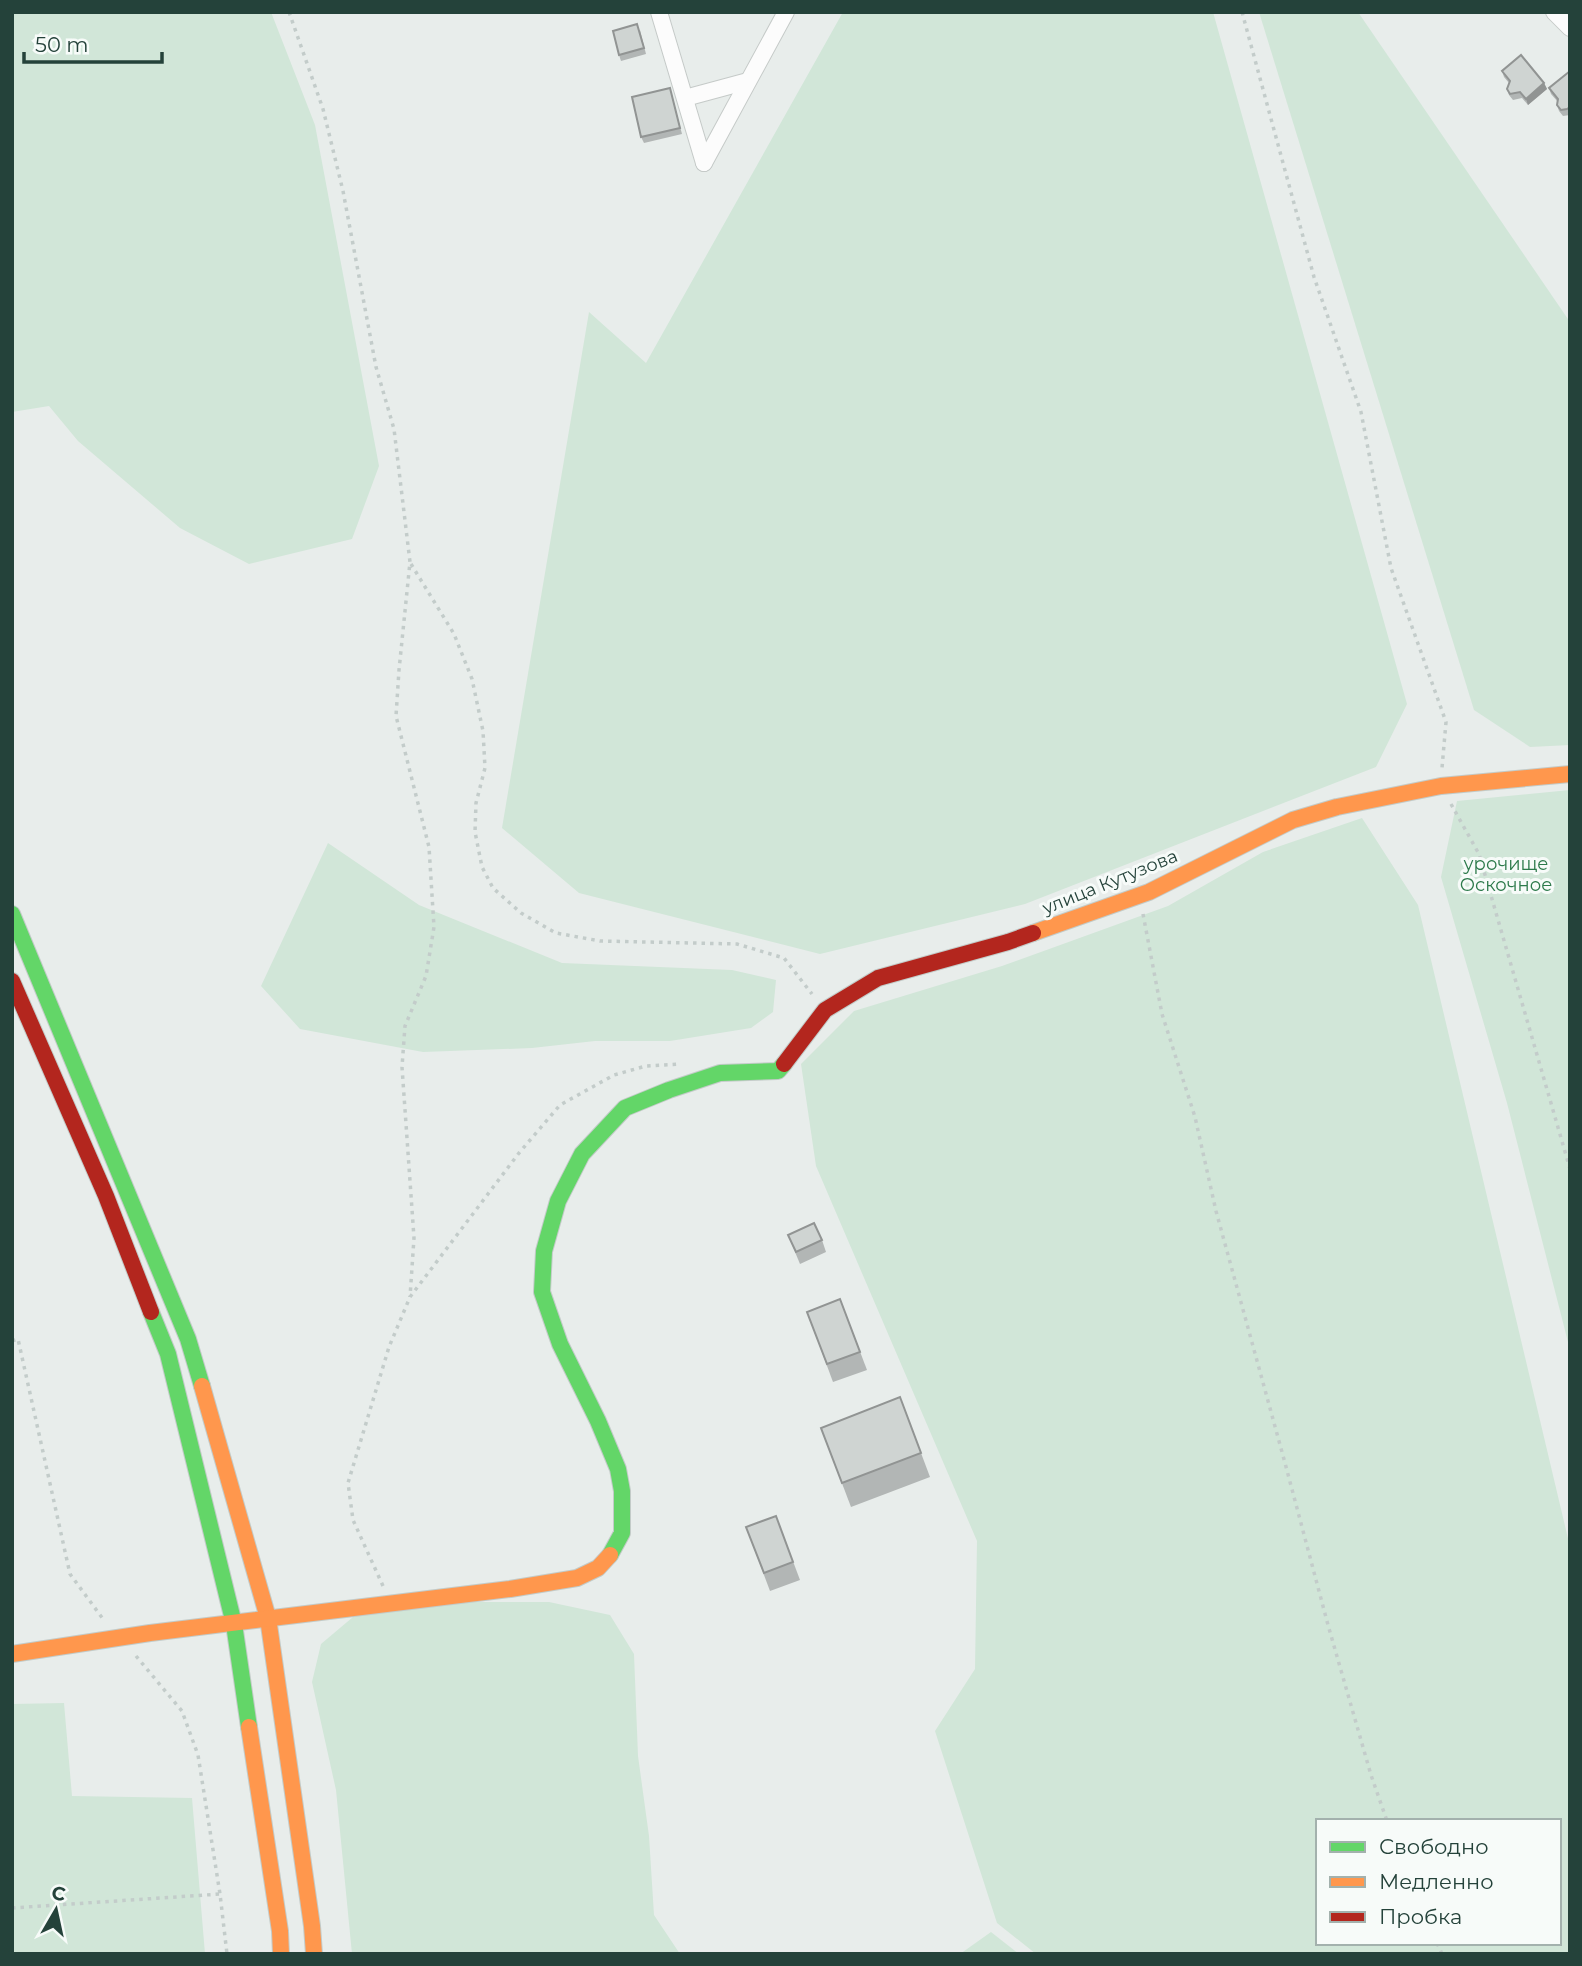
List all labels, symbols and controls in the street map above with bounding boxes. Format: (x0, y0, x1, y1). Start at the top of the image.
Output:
scale bar (24, 21, 163, 65)
text: 50 m (35, 32, 89, 57)
street label: улица Кутузова (1038, 845, 1181, 920)
park label: урочище Оскочное (1460, 853, 1552, 896)
legend (1316, 1819, 1561, 1945)
text: Свободно (1379, 1834, 1489, 1859)
text: Медленно (1379, 1869, 1494, 1894)
north arrow (21, 1875, 91, 1945)
text: С (50, 1881, 67, 1906)
text: Пробка (1379, 1904, 1462, 1929)

